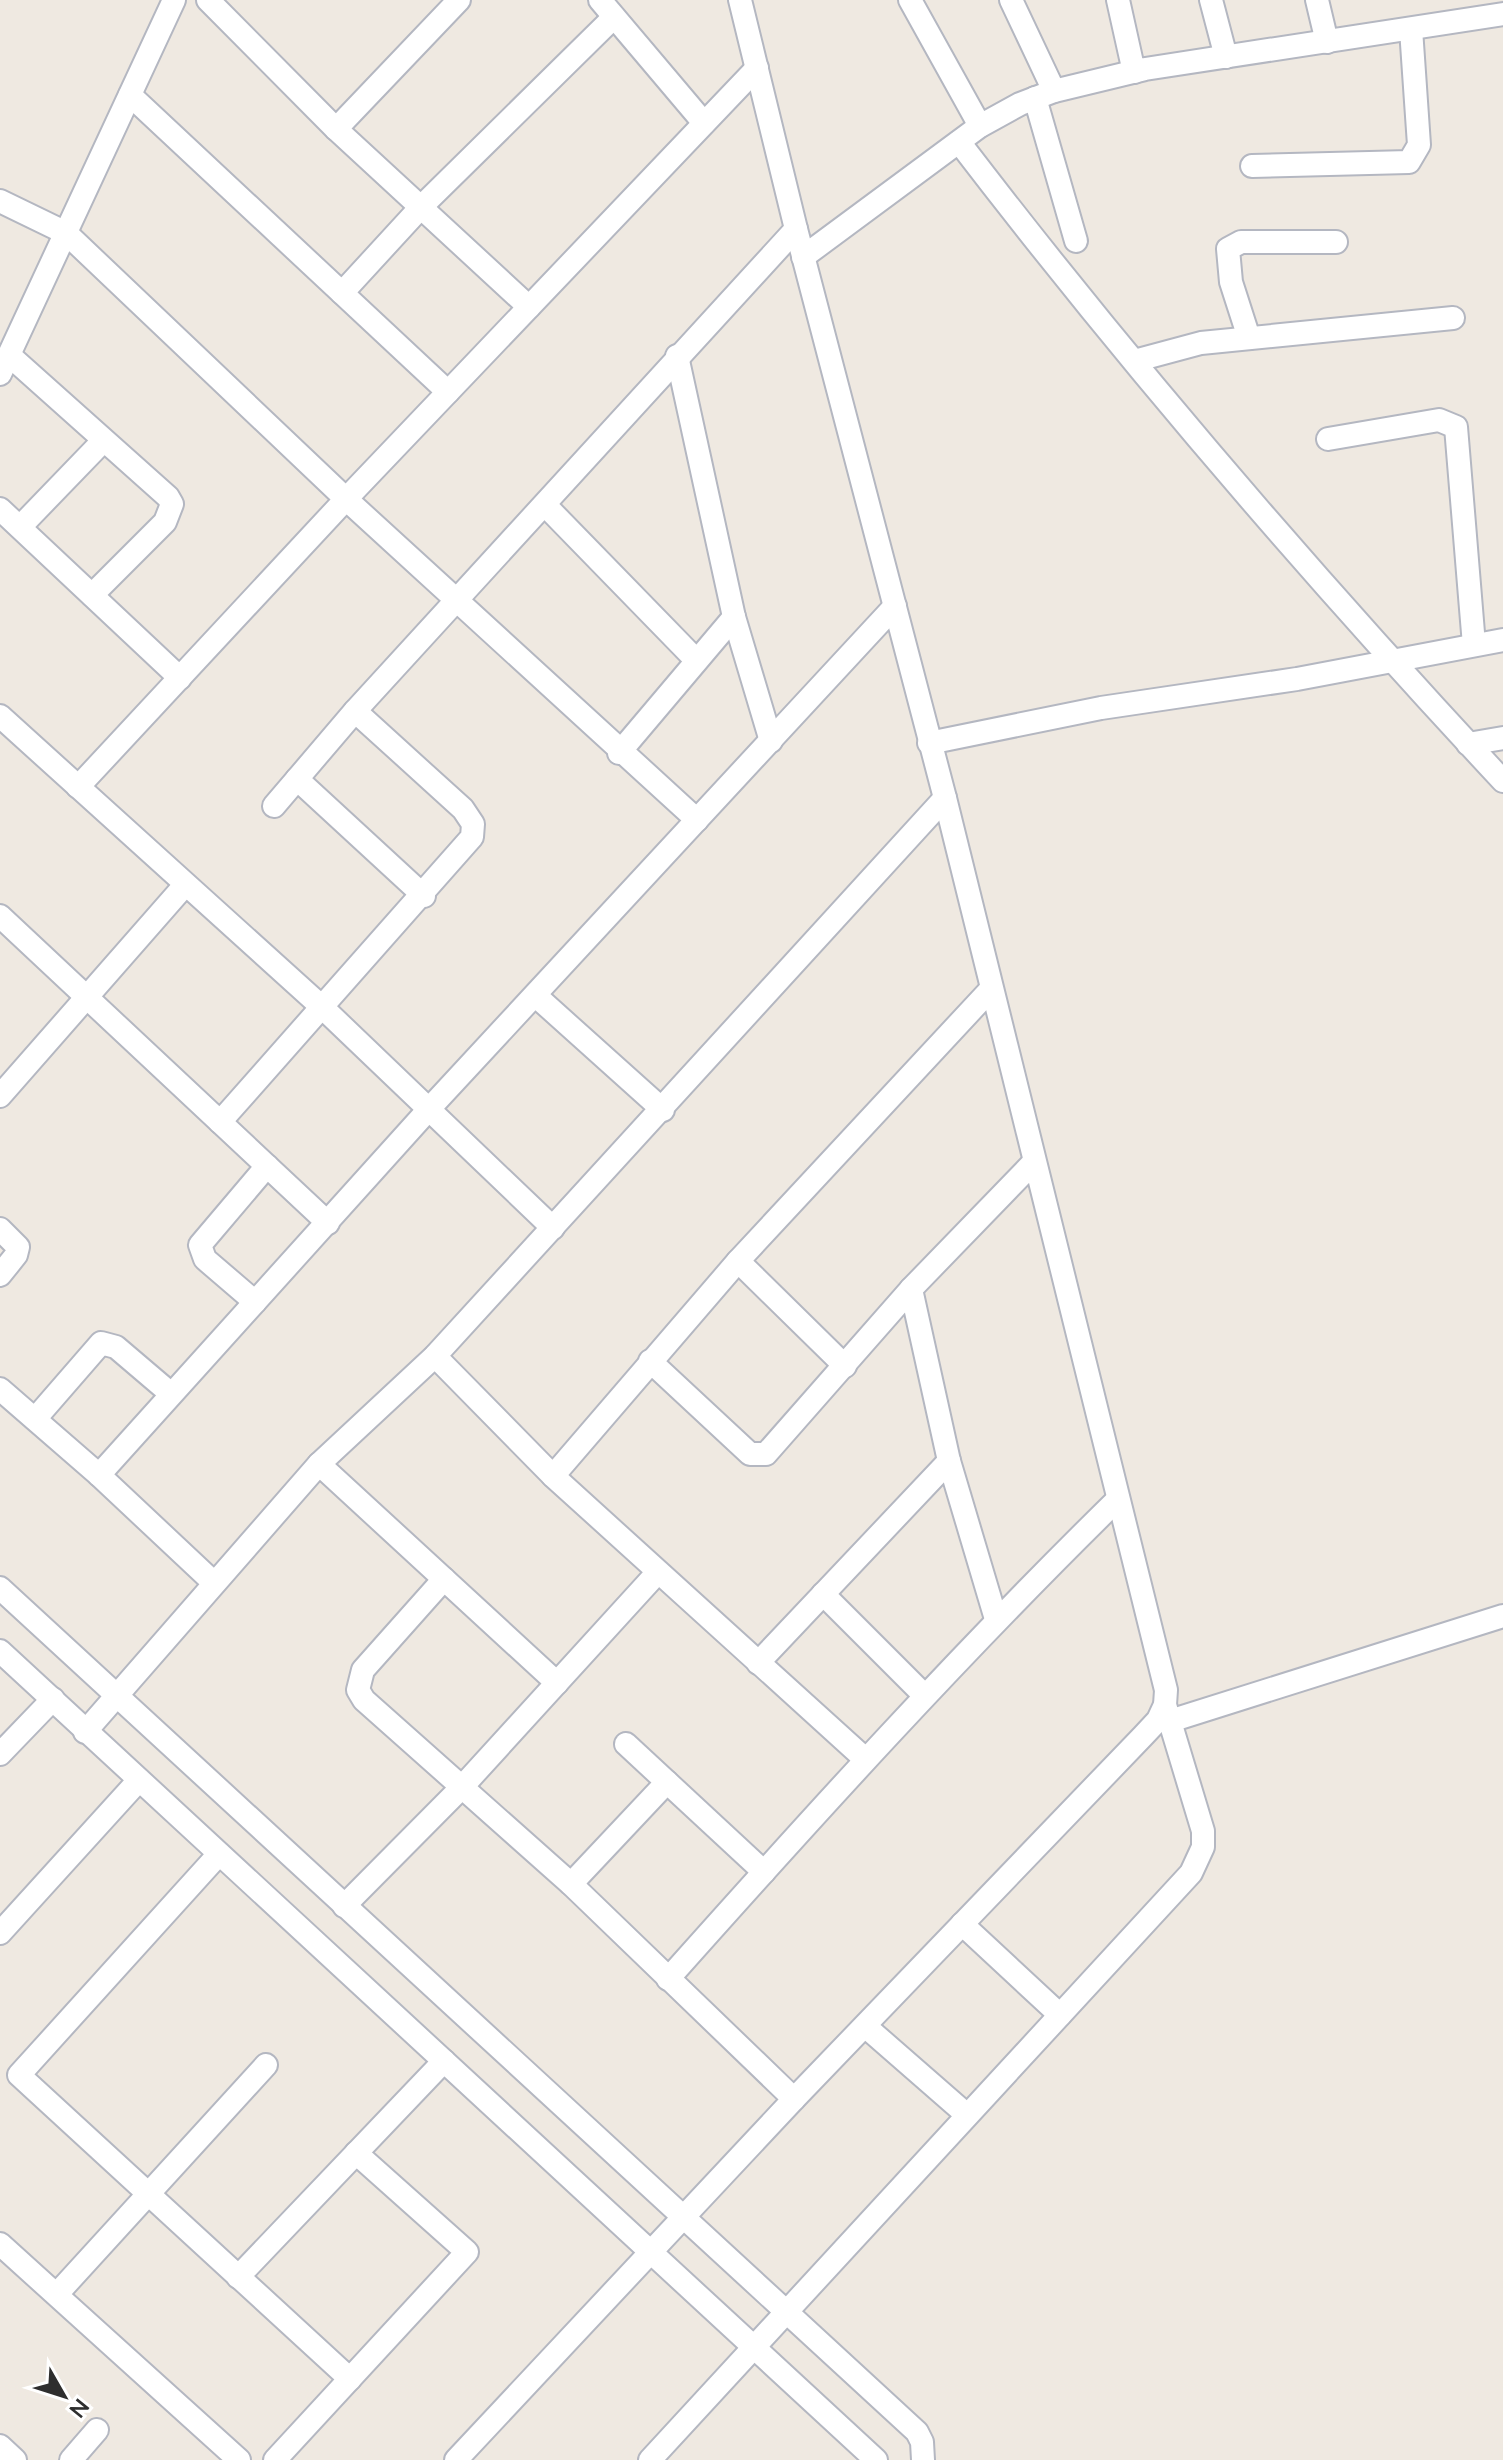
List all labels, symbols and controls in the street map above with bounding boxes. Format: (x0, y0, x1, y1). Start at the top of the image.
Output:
north arrow (24, 2356, 104, 2436)
text: N (63, 2393, 96, 2424)

